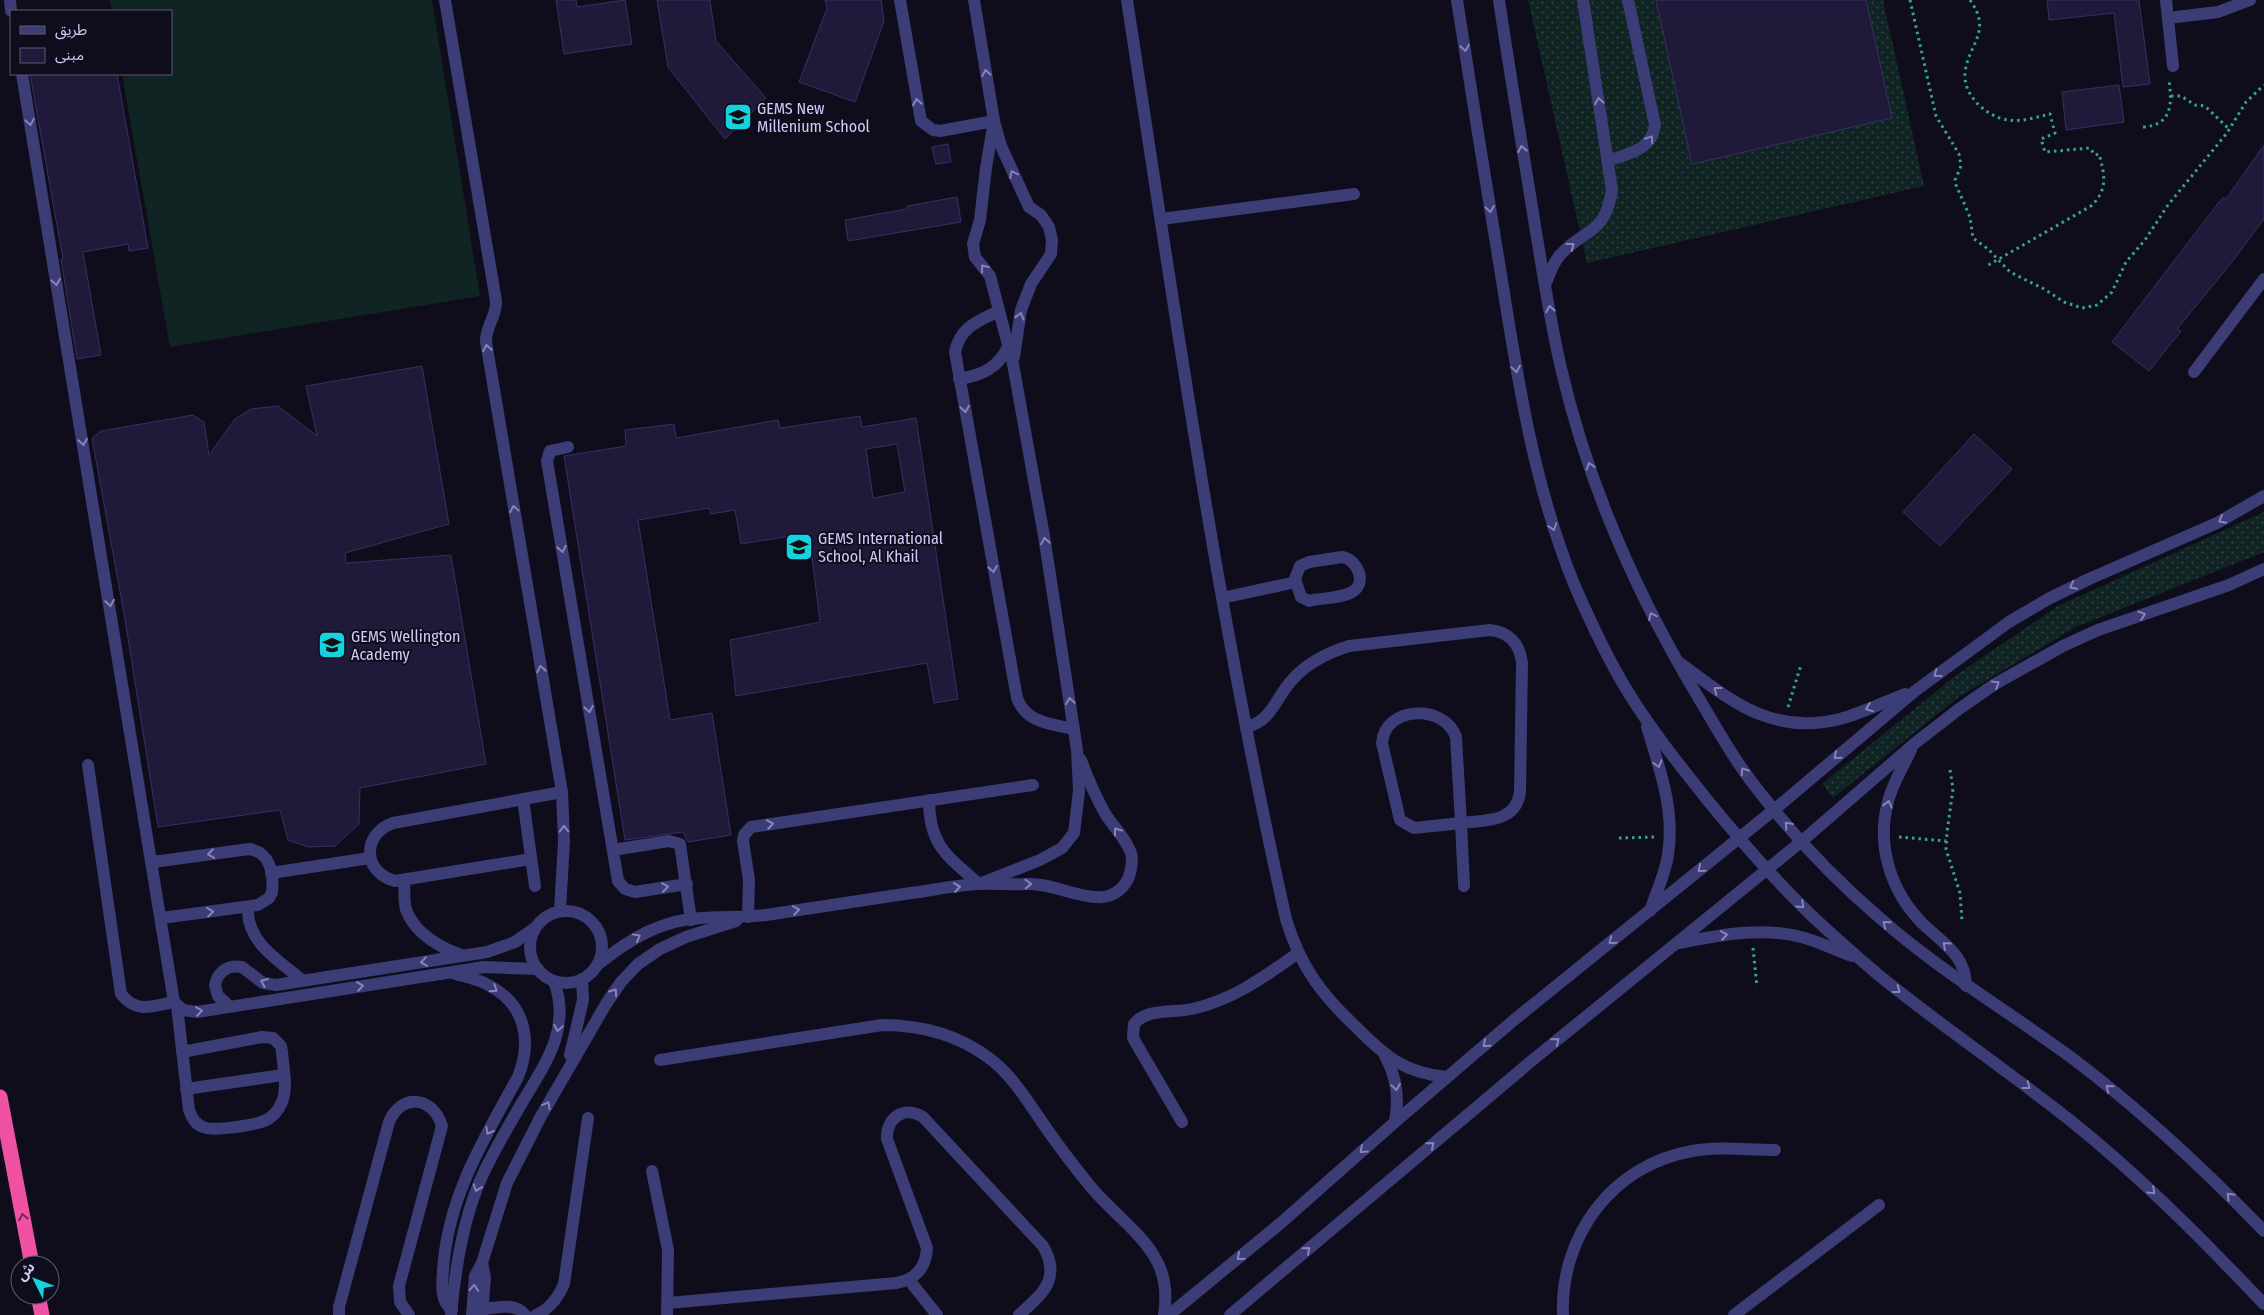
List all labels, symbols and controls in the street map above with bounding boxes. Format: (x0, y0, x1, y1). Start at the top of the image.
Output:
legend (10, 10, 172, 75)
text: طريق (55, 21, 87, 40)
one-way arrow (1459, 44, 1469, 53)
text: مبنى (55, 46, 84, 64)
one-way arrow (981, 69, 992, 77)
one-way arrow (912, 97, 922, 106)
one-way arrow (1594, 97, 1605, 105)
place label: GEMS New Millenium School (757, 99, 870, 136)
school or university icon: GEMS New Millenium School (723, 102, 753, 132)
one-way arrow (24, 117, 34, 126)
one-way arrow (1643, 135, 1653, 144)
one-way arrow (1518, 145, 1528, 153)
one-way arrow (1009, 170, 1019, 179)
one-way arrow (1485, 204, 1495, 213)
one-way arrow (1565, 243, 1574, 251)
one-way arrow (981, 265, 989, 274)
one-way arrow (51, 278, 61, 287)
one-way arrow (1545, 305, 1555, 314)
one-way arrow (1014, 311, 1025, 320)
one-way arrow (483, 344, 493, 353)
one-way arrow (1510, 365, 1521, 373)
one-way arrow (959, 405, 969, 414)
one-way arrow (77, 439, 88, 447)
one-way arrow (1586, 463, 1596, 471)
one-way arrow (510, 504, 520, 513)
one-way arrow (2218, 514, 2227, 524)
one-way arrow (1548, 522, 1558, 531)
place label: GEMS International School, Al Khail (818, 529, 943, 566)
school or university icon: GEMS International School, Al Khail (784, 532, 814, 562)
one-way arrow (1040, 536, 1050, 545)
one-way arrow (557, 545, 567, 553)
one-way arrow (988, 565, 998, 574)
one-way arrow (2070, 580, 2079, 590)
one-way arrow (104, 598, 114, 607)
one-way arrow (2137, 611, 2146, 621)
one-way arrow (1648, 612, 1658, 621)
place label: GEMS Wellington Academy (351, 627, 461, 664)
school or university icon: GEMS Wellington Academy (317, 630, 347, 660)
one-way arrow (537, 664, 547, 673)
one-way arrow (1933, 668, 1943, 677)
one-way arrow (1990, 681, 1999, 691)
one-way arrow (1714, 688, 1723, 696)
one-way arrow (1065, 697, 1075, 706)
one-way arrow (1865, 702, 1874, 712)
one-way arrow (584, 705, 594, 714)
one-way arrow (1834, 751, 1843, 760)
one-way arrow (1653, 759, 1663, 768)
one-way arrow (1741, 768, 1751, 777)
one-way arrow (1882, 799, 1893, 808)
one-way arrow (766, 819, 774, 830)
one-way arrow (1785, 822, 1794, 831)
one-way arrow (559, 825, 569, 833)
one-way arrow (1114, 827, 1123, 836)
one-way arrow (206, 848, 214, 859)
one-way arrow (1698, 863, 1707, 871)
one-way arrow (1024, 879, 1032, 889)
one-way arrow (662, 882, 670, 893)
one-way arrow (953, 882, 961, 893)
one-way arrow (1795, 899, 1804, 908)
one-way arrow (792, 905, 800, 916)
one-way arrow (206, 907, 215, 917)
one-way arrow (1883, 920, 1892, 929)
one-way arrow (1721, 930, 1729, 941)
one-way arrow (631, 933, 640, 943)
one-way arrow (1608, 935, 1618, 944)
one-way arrow (1943, 941, 1952, 950)
one-way arrow (419, 956, 427, 967)
one-way arrow (260, 978, 269, 988)
one-way arrow (355, 981, 364, 991)
one-way arrow (489, 982, 498, 992)
one-way arrow (1891, 984, 1900, 992)
one-way arrow (608, 988, 617, 998)
one-way arrow (196, 1006, 204, 1017)
one-way arrow (553, 1024, 563, 1033)
one-way arrow (1483, 1038, 1492, 1046)
one-way arrow (1550, 1038, 1559, 1046)
one-way arrow (2021, 1081, 2030, 1089)
one-way arrow (1391, 1082, 1401, 1091)
one-way arrow (2106, 1085, 2115, 1093)
one-way arrow (541, 1102, 551, 1111)
one-way arrow (485, 1125, 495, 1134)
one-way arrow (1425, 1142, 1434, 1150)
one-way arrow (1360, 1144, 1369, 1153)
one-way arrow (473, 1183, 483, 1192)
one-way arrow (2146, 1185, 2155, 1194)
one-way arrow (2227, 1193, 2236, 1202)
one-way arrow (18, 1213, 29, 1222)
one-way arrow (1301, 1247, 1310, 1255)
one-way arrow (1237, 1251, 1246, 1260)
north arrow (10, 1255, 60, 1305)
text: ش (13, 1259, 38, 1284)
one-way arrow (468, 1284, 479, 1292)

